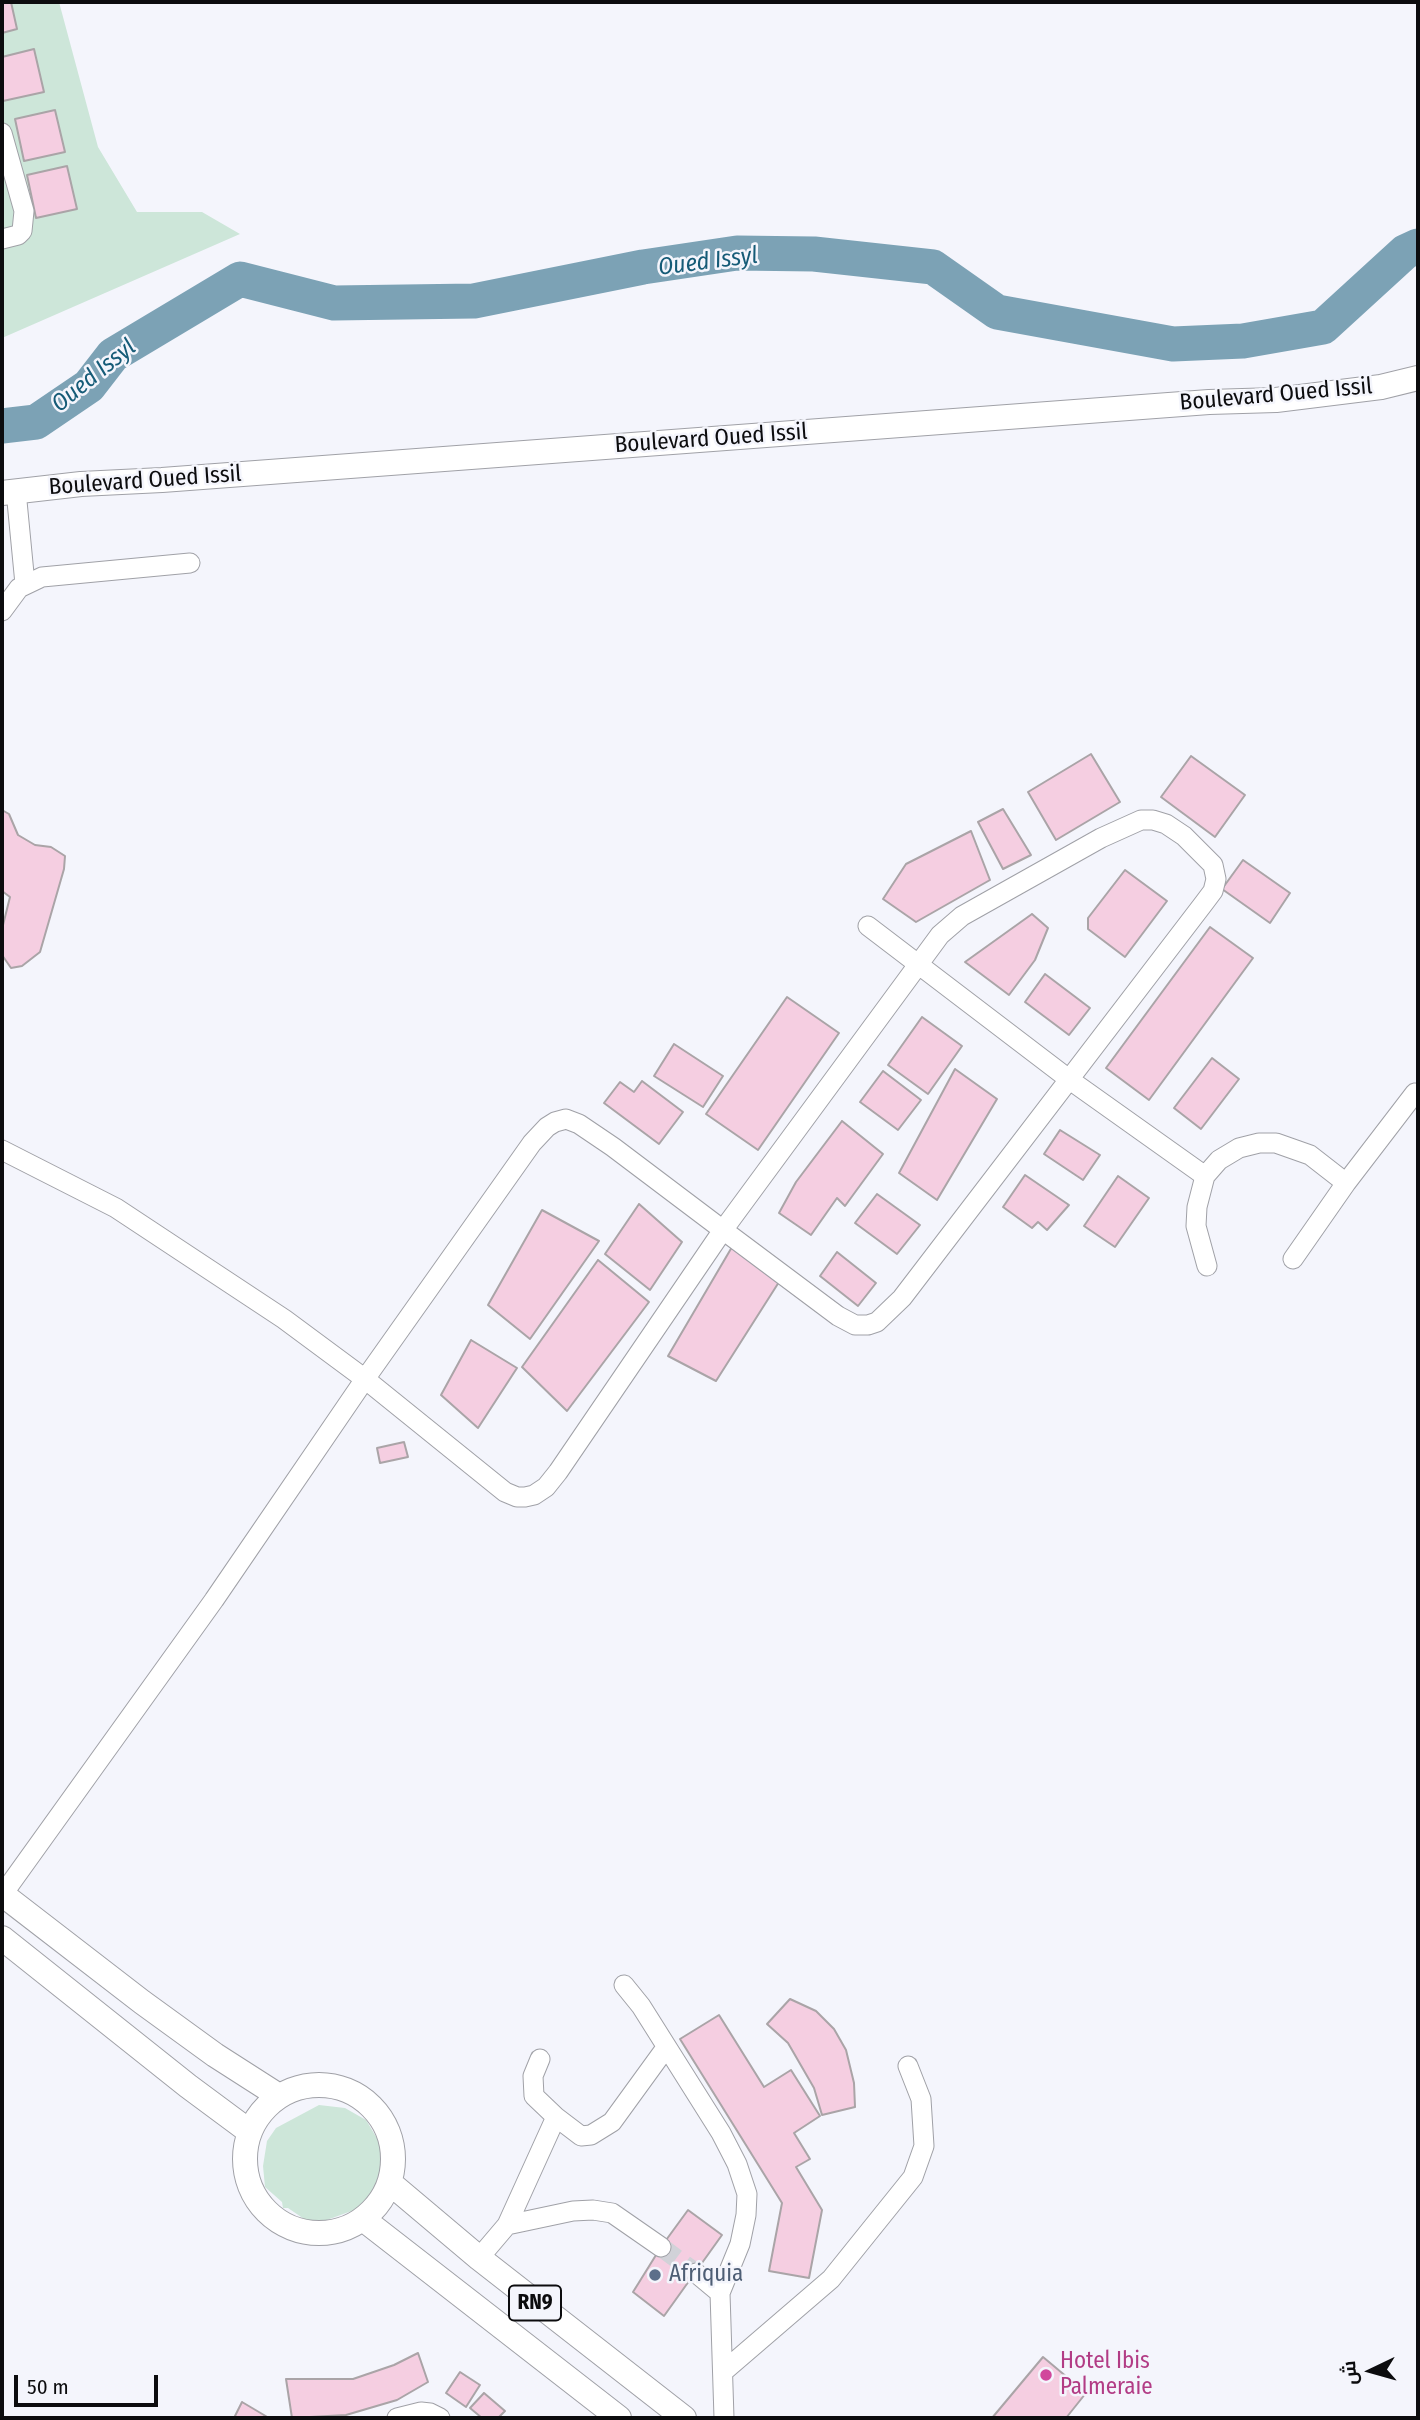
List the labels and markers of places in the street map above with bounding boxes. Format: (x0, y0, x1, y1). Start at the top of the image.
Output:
place label: Afriquia (669, 2261, 743, 2289)
marker: Afriquia (647, 2267, 663, 2283)
place label: Hotel Ibis Palmeraie (1060, 2348, 1153, 2402)
marker: Hotel Ibis Palmeraie (1038, 2367, 1054, 2383)

